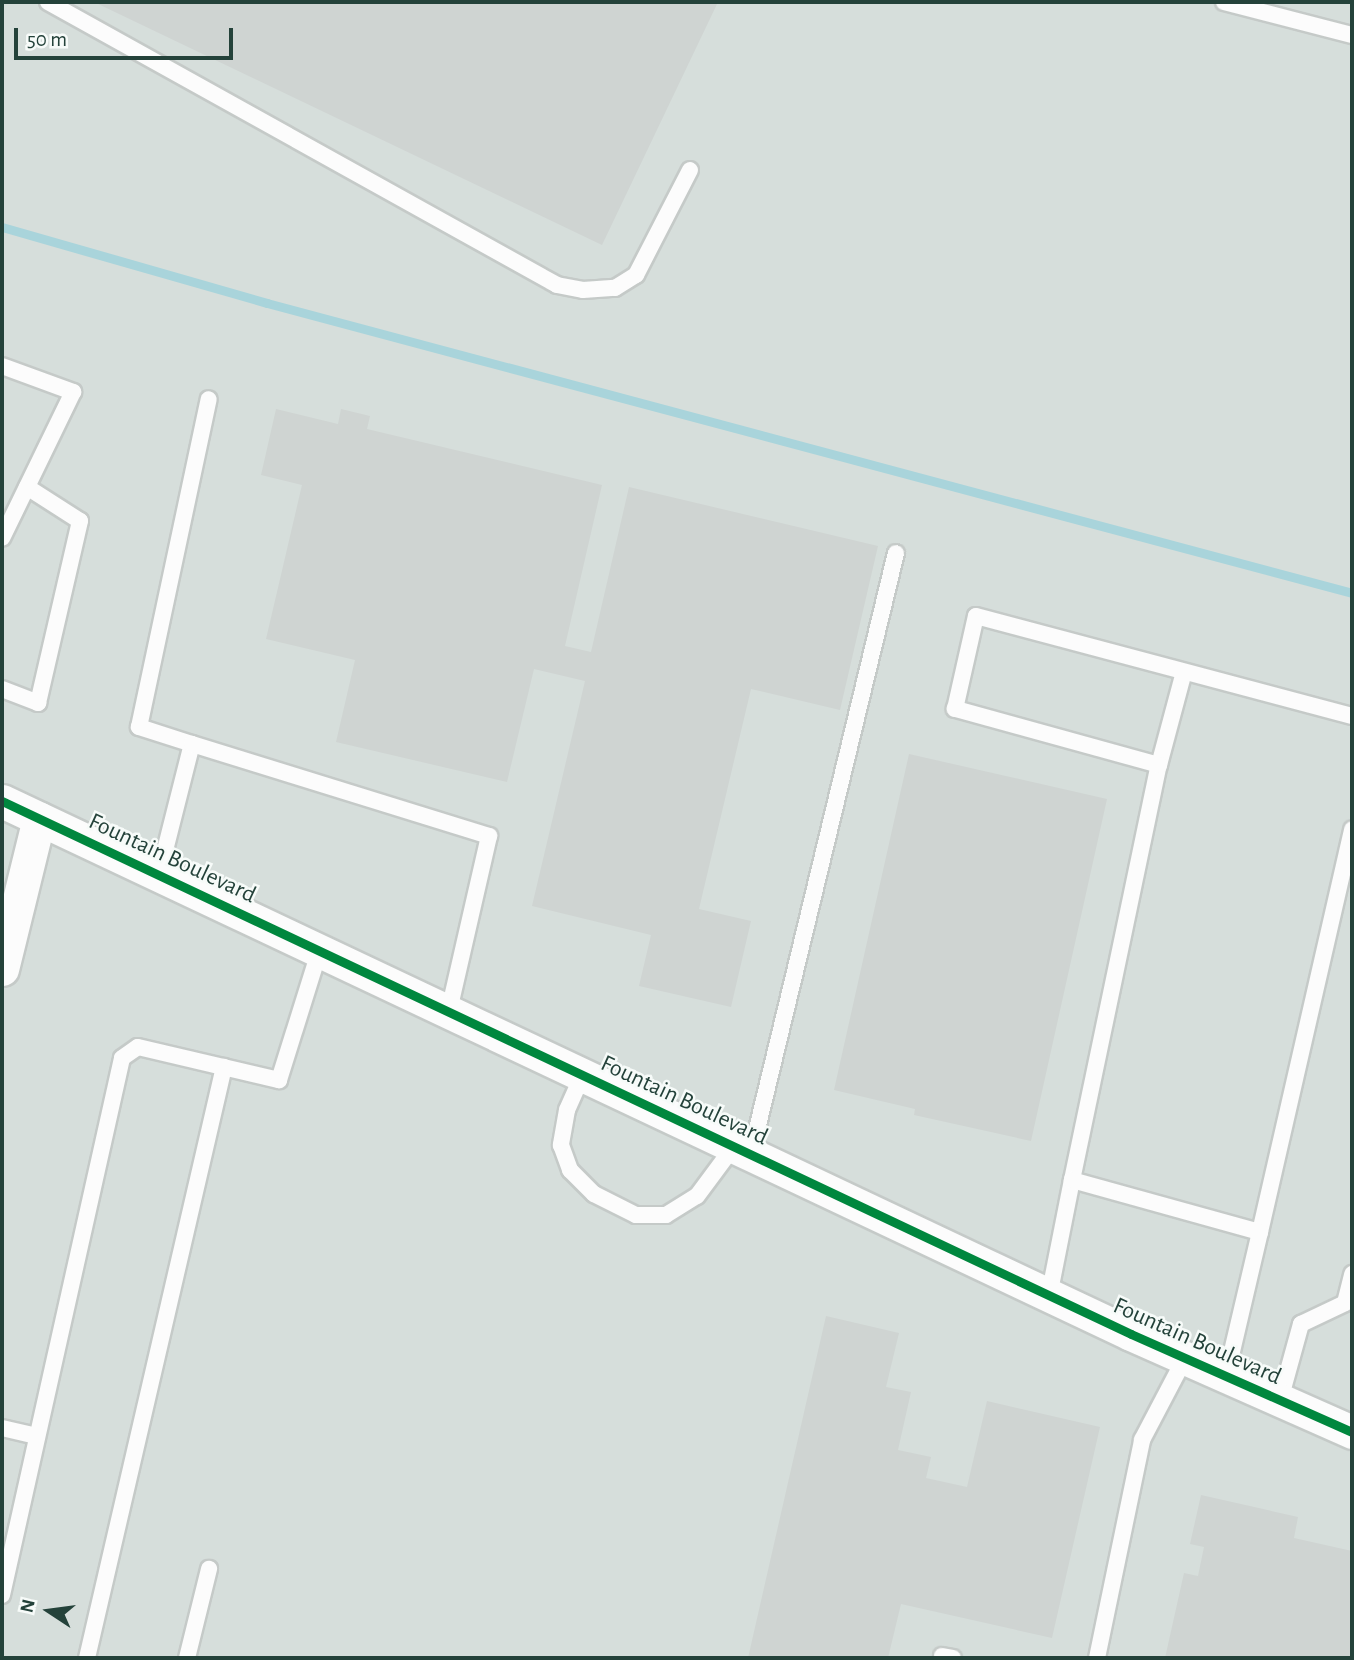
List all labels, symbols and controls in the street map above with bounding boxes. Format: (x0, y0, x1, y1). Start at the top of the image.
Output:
scale bar (18, 14, 236, 58)
text: 50 m (27, 29, 67, 50)
street label: Fountain Boulevard (84, 808, 260, 910)
street label: Fountain Boulevard (596, 1050, 772, 1152)
street label: Fountain Boulevard (1108, 1292, 1286, 1392)
north arrow (14, 1576, 84, 1646)
text: N (17, 1598, 39, 1615)

